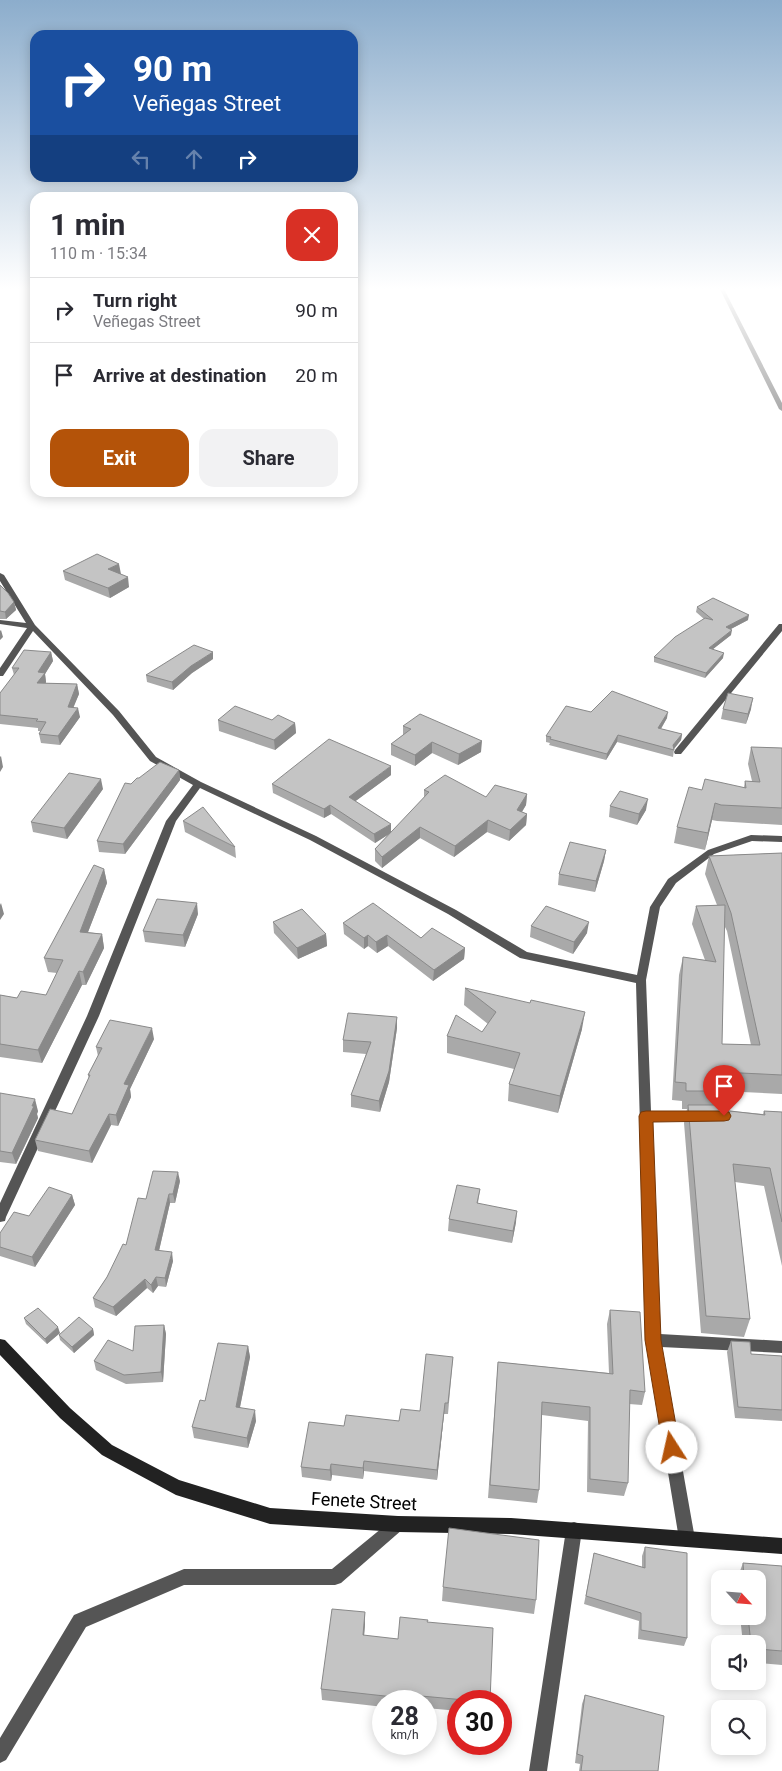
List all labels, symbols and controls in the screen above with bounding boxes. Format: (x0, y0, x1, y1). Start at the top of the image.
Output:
text: 90 m (133, 49, 212, 90)
icon: right (50, 50, 115, 115)
text: Veñegas Street (133, 91, 281, 116)
icon: left (127, 145, 155, 173)
icon: ahead (180, 145, 208, 173)
icon: right (233, 145, 261, 173)
text: 1 min (50, 207, 125, 242)
button: close (286, 209, 338, 261)
text: 110 m · 15:34 (50, 244, 147, 263)
text: Turn right (93, 289, 177, 312)
icon: right (50, 296, 78, 324)
text: 90 m (295, 299, 338, 322)
text: Veñegas Street (93, 312, 201, 331)
icon: arrive (50, 361, 78, 389)
text: Arrive at destination (93, 364, 266, 387)
text: 20 m (295, 364, 338, 387)
button: Exit (50, 429, 189, 487)
button: Share (199, 429, 338, 487)
pin (703, 1065, 745, 1116)
icon: arrive (710, 1072, 738, 1100)
position arrow (645, 1421, 697, 1473)
street label: Fenete Street (310, 1488, 418, 1514)
north arrow (711, 1570, 766, 1625)
map controls (711, 1570, 766, 1755)
button: sound (711, 1635, 766, 1690)
speed limit sign: 30 (447, 1690, 512, 1755)
button: search (711, 1700, 766, 1755)
text: 28 (390, 1702, 419, 1731)
text: km/h (390, 1728, 419, 1742)

